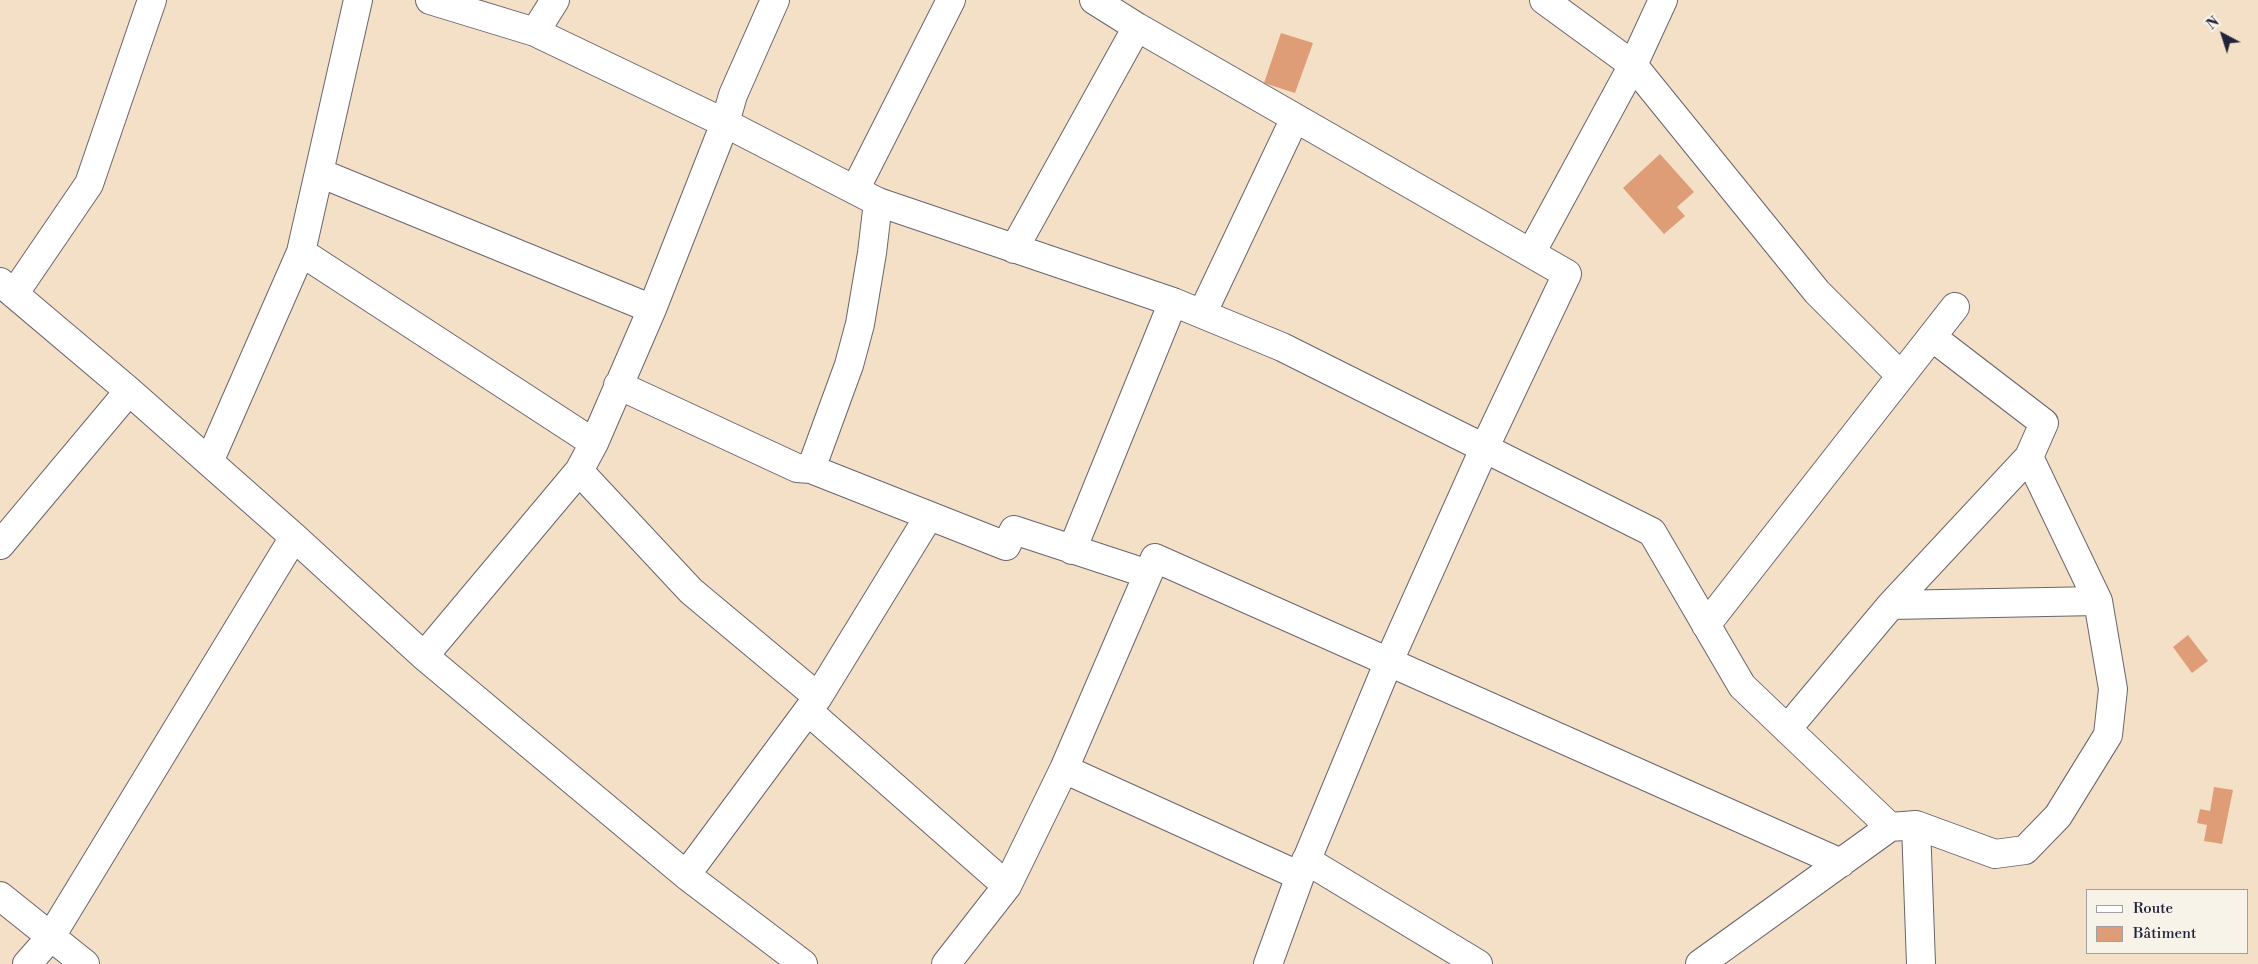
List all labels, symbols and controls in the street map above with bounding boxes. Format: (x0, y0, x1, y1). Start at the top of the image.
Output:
north arrow (2198, 10, 2248, 60)
text: N (2203, 13, 2223, 34)
legend (2086, 889, 2248, 954)
text: Route (2133, 899, 2173, 918)
text: Bâtiment (2133, 924, 2196, 943)

